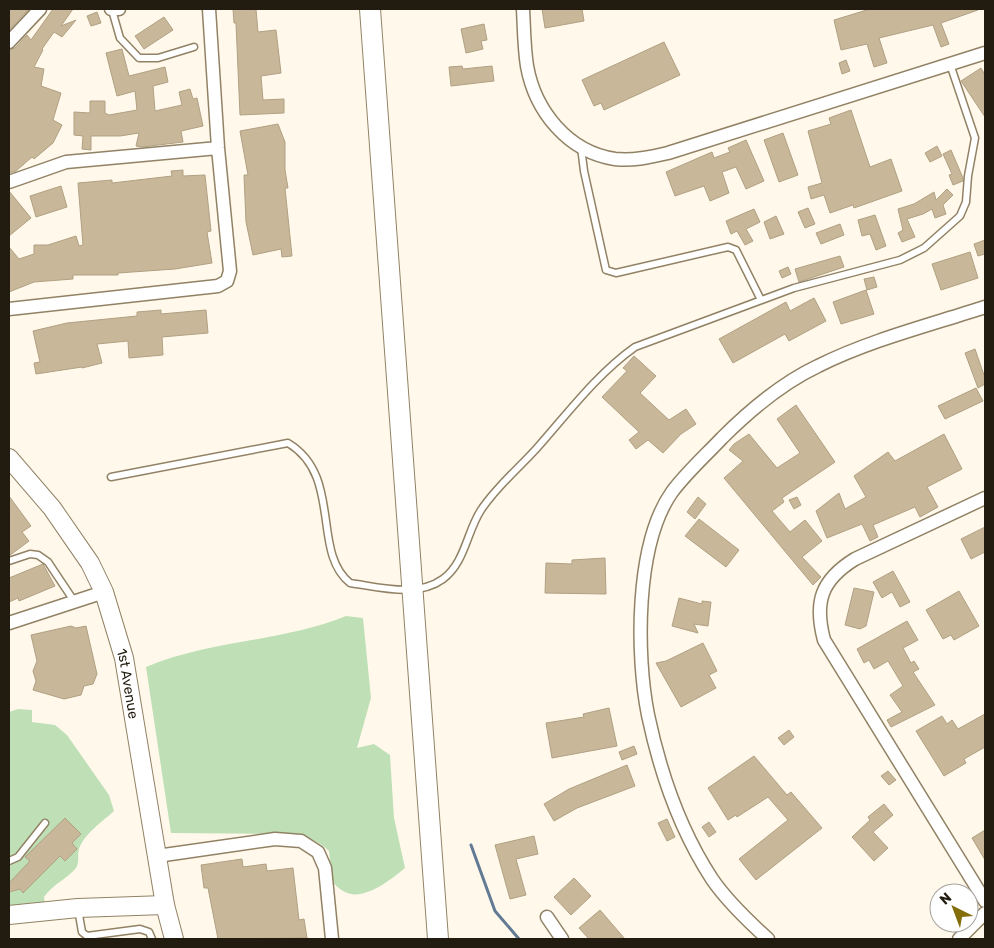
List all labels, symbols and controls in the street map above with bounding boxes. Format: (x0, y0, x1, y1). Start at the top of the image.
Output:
street label: 1st Avenue (113, 647, 142, 720)
north arrow (929, 883, 979, 933)
text: N (936, 889, 955, 908)

